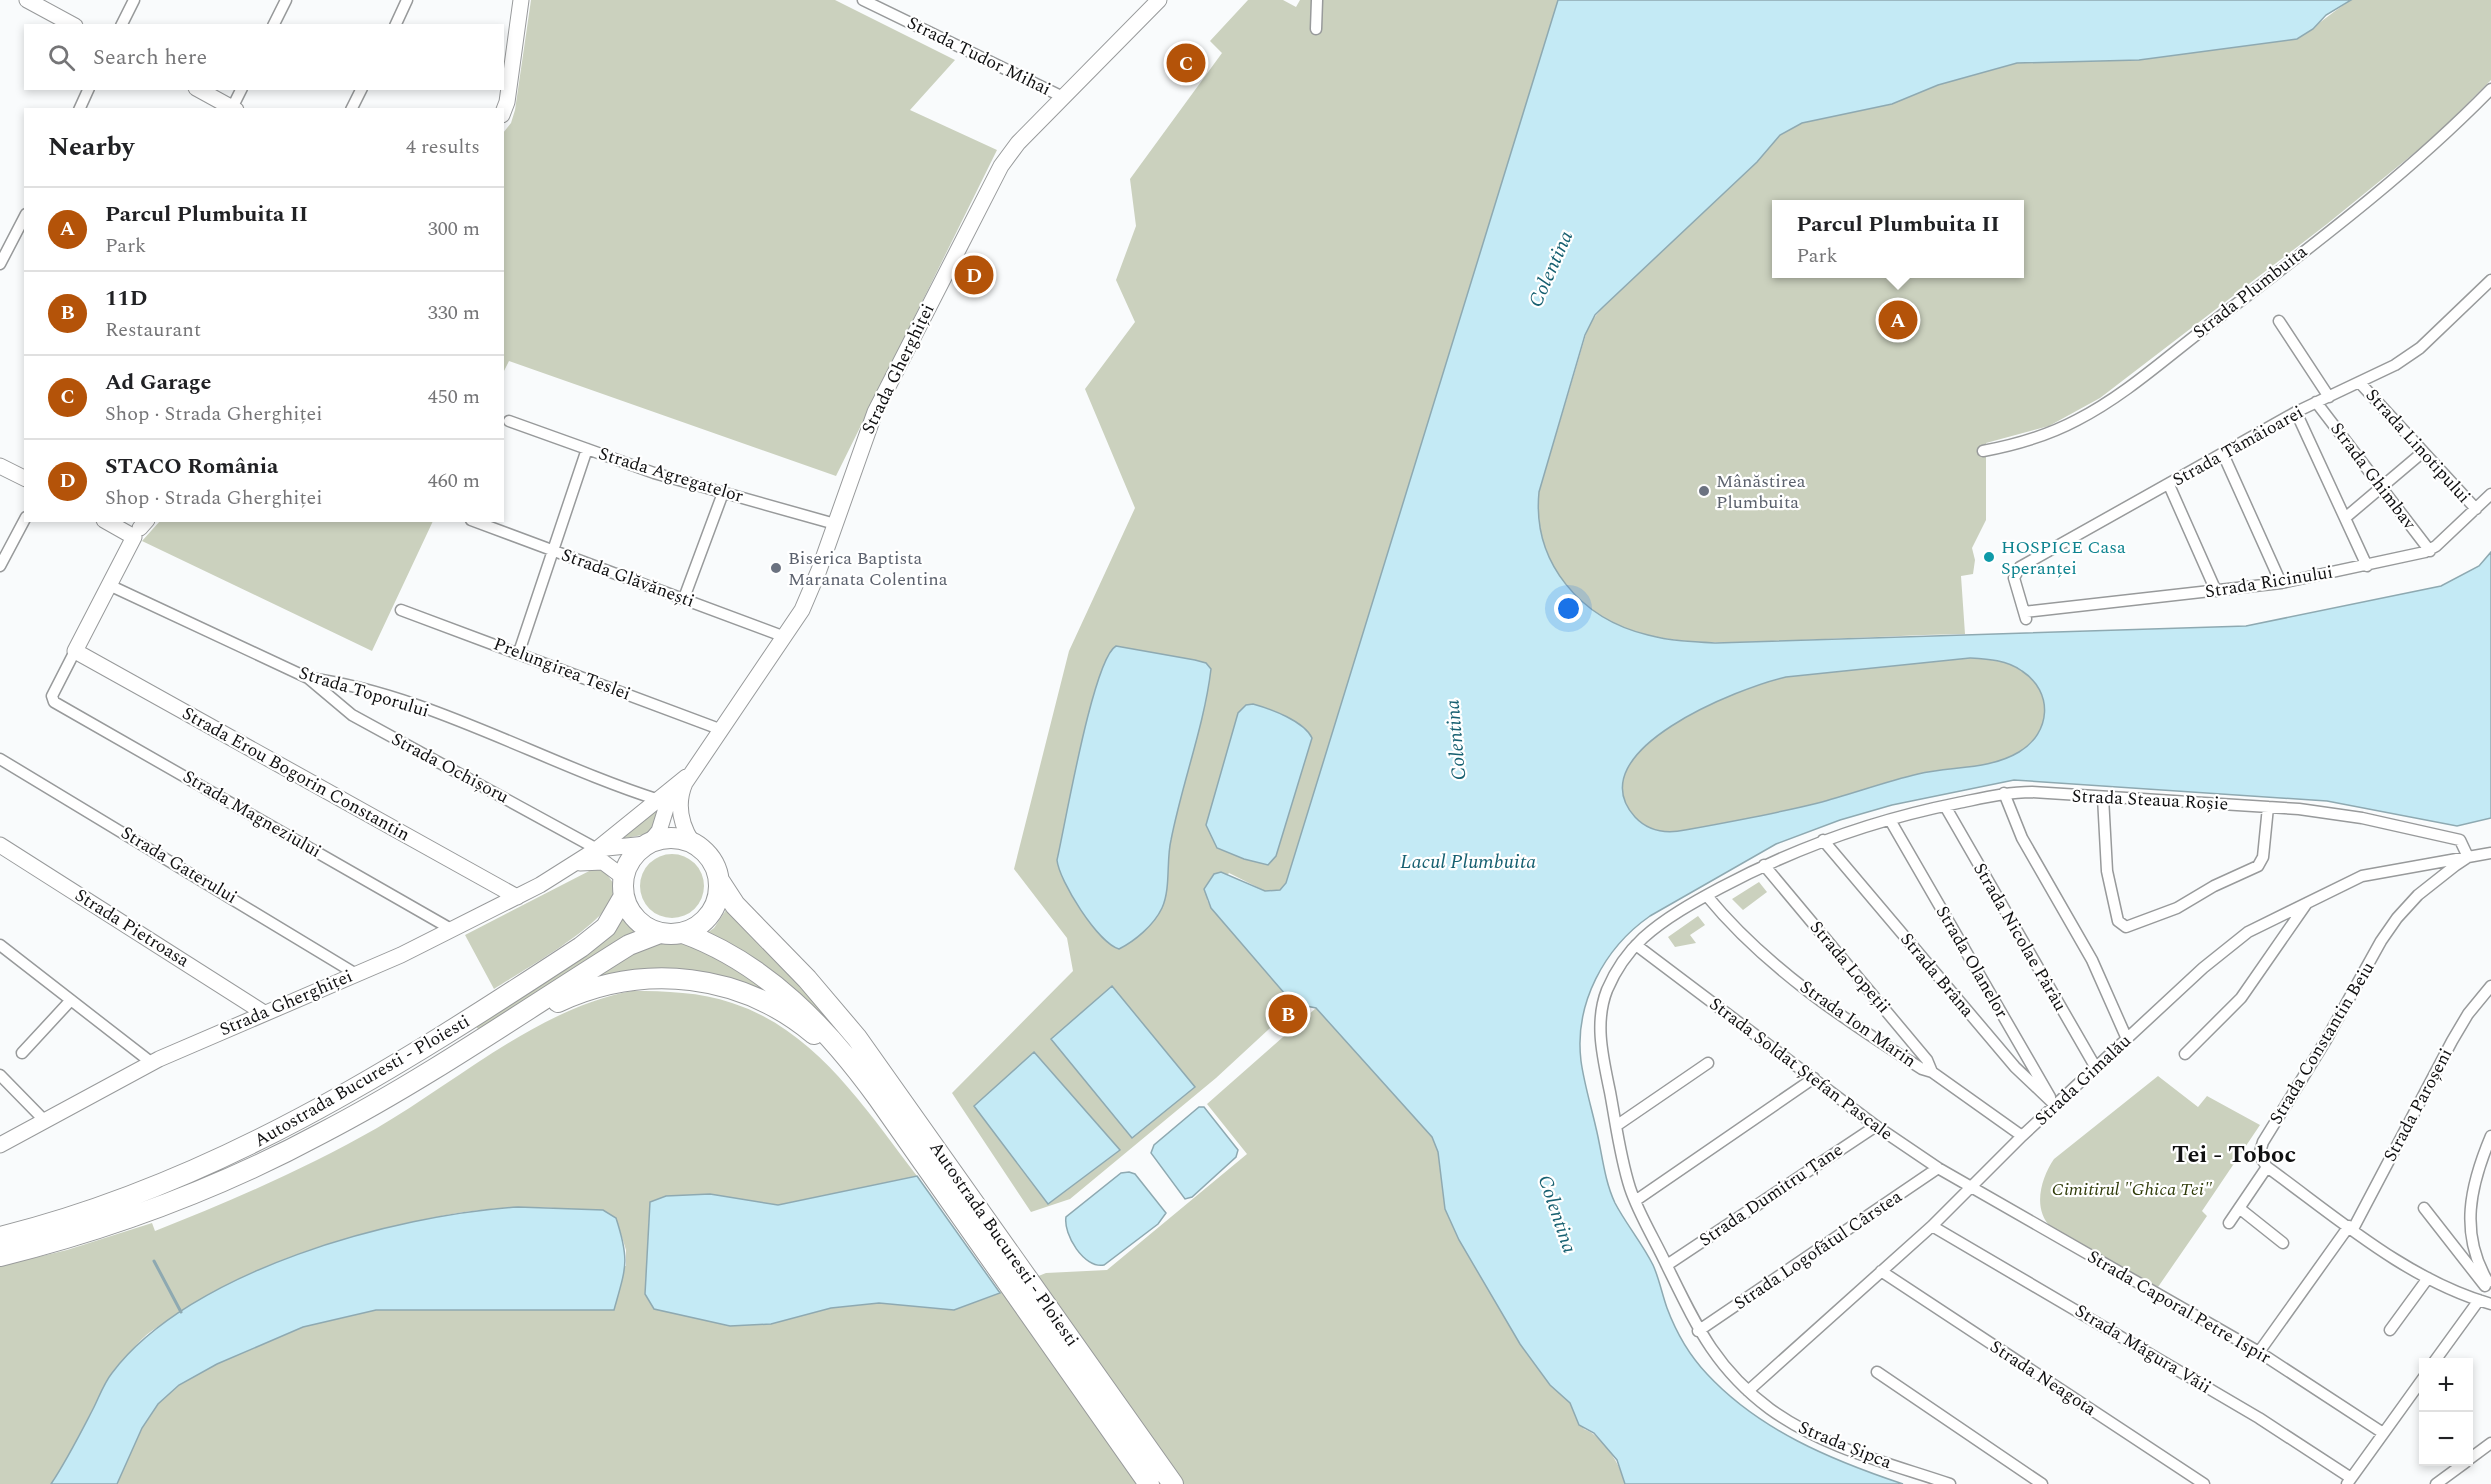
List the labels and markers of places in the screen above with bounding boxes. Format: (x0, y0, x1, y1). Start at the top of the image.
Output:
pin: C (1166, 40, 1206, 86)
pin: D (954, 252, 994, 298)
pin: A (1878, 298, 1918, 342)
place label: Mânăstirea Plumbuita (1716, 468, 1806, 516)
marker: Mânăstirea Plumbuita (1697, 484, 1711, 498)
place label: HOSPICE Casa Speranței (2001, 534, 2126, 582)
place label: Biserica Baptista Maranata Colentina (788, 545, 948, 593)
marker: HOSPICE Casa Speranței (1982, 550, 1996, 564)
marker: Biserica Baptista Maranata Colentina (769, 561, 783, 575)
pin: B (1268, 992, 1308, 1036)

